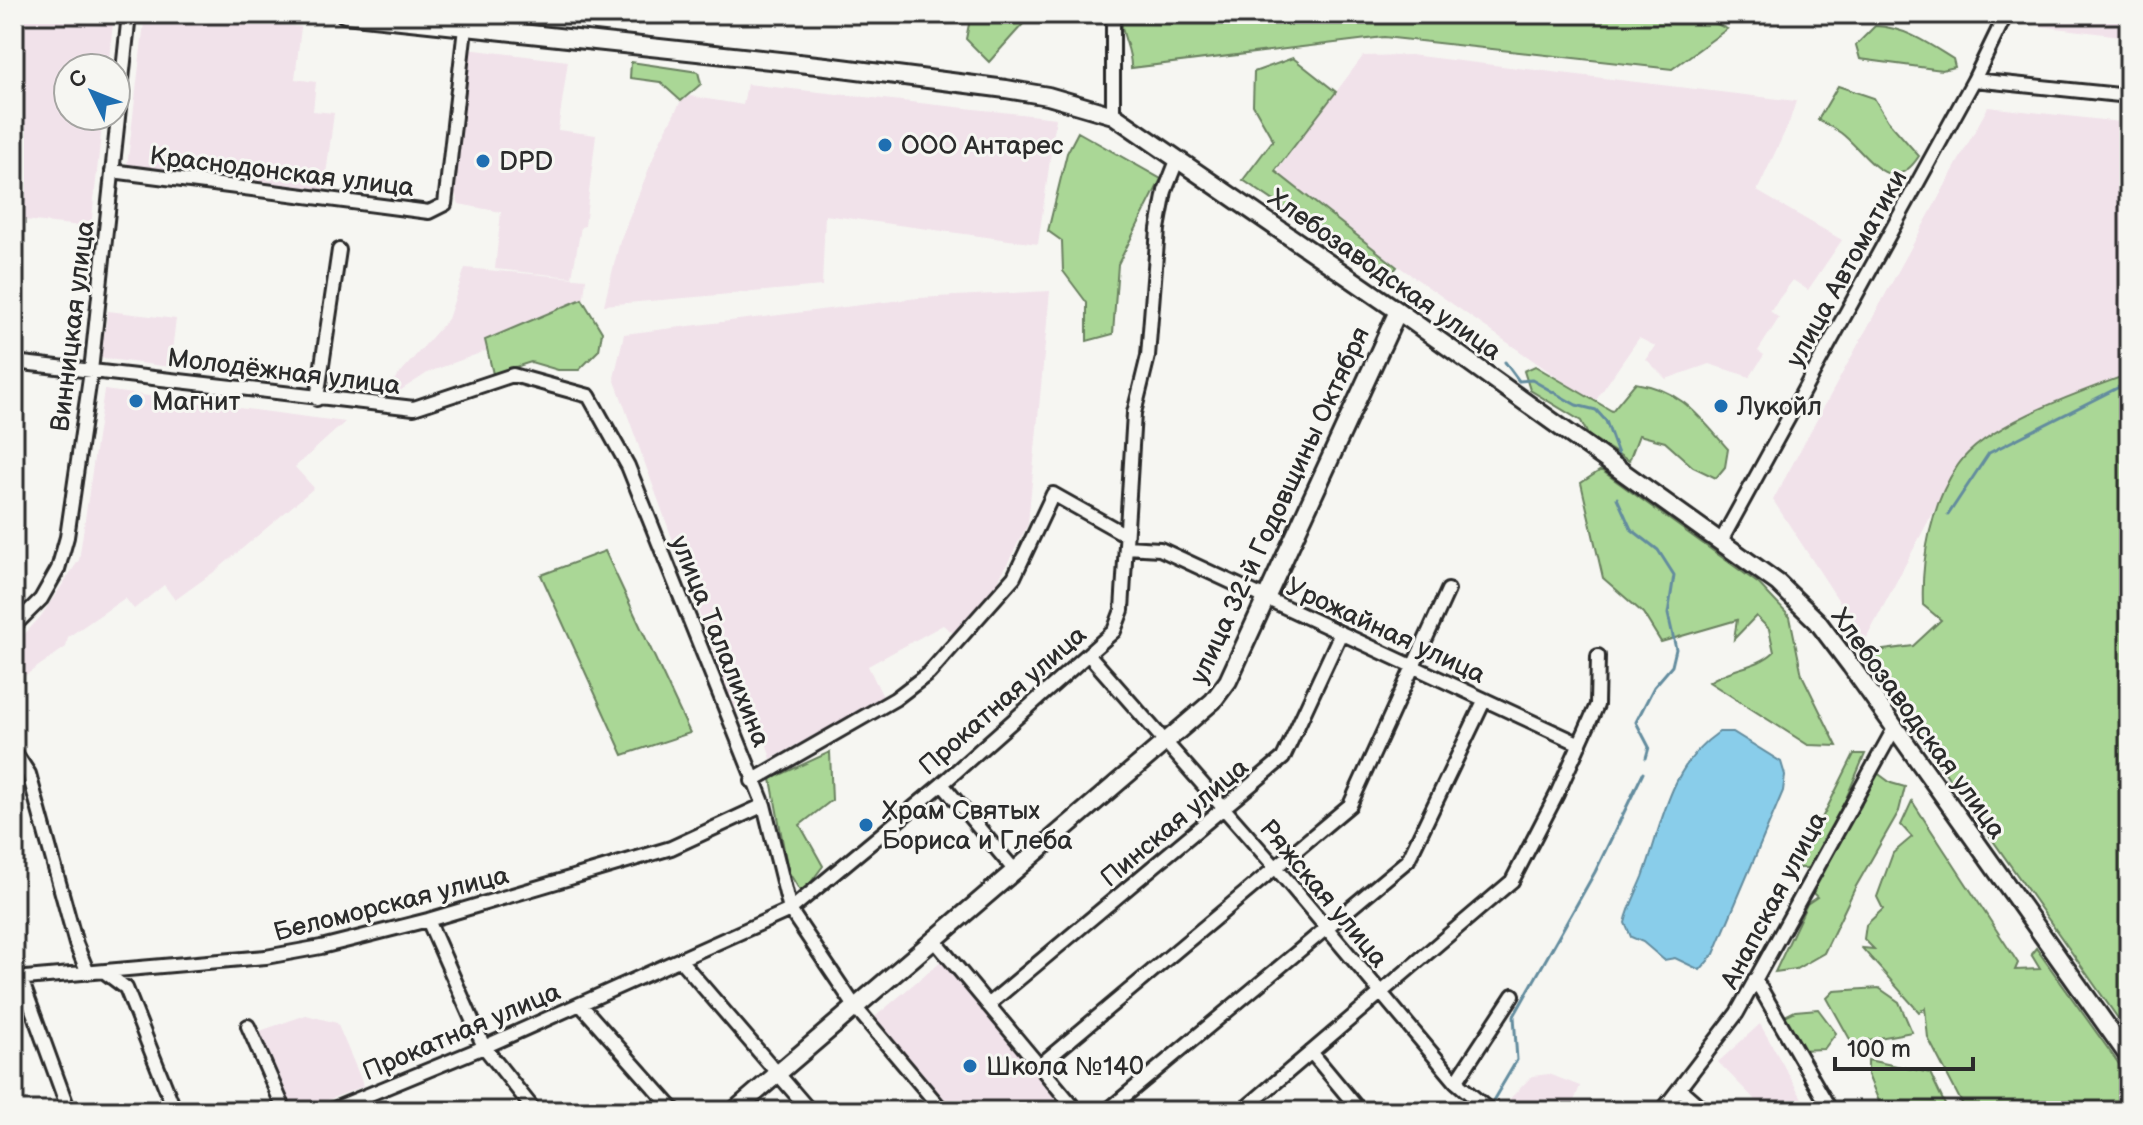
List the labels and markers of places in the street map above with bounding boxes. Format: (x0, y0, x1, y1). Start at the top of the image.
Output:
place label: ООО Антарес (901, 131, 1064, 162)
marker: ООО Антарес (876, 136, 894, 154)
place label: DPD (499, 147, 553, 178)
marker: DPD (474, 152, 492, 170)
place label: Магнит (152, 387, 241, 418)
marker: Магнит (127, 392, 145, 410)
place label: Лукойл (1736, 392, 1822, 423)
marker: Лукойл (1712, 397, 1730, 415)
place label: Храм Святых Бориса и Глеба (882, 796, 1073, 857)
marker: Храм Святых Бориса и Глеба (857, 816, 875, 834)
place label: Школа №140 (986, 1052, 1144, 1083)
marker: Школа №140 (961, 1057, 979, 1075)

